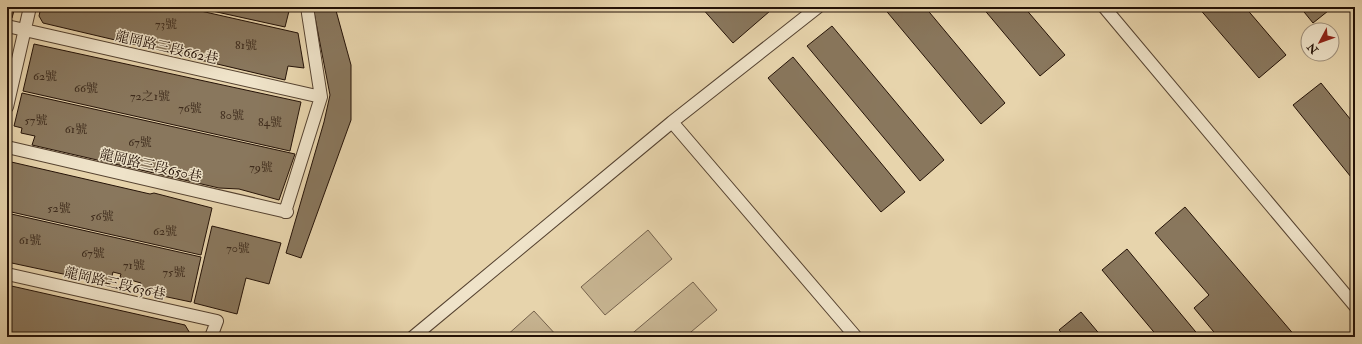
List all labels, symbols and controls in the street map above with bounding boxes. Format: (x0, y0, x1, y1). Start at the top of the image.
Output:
house number: 73號 (155, 17, 177, 32)
north arrow (1300, 22, 1340, 62)
street label: 龍岡路三段662巷 (114, 27, 220, 68)
house number: 81號 (235, 38, 257, 53)
text: N (1304, 39, 1322, 57)
house number: 62號 (33, 69, 57, 84)
house number: 66號 (74, 81, 98, 96)
house number: 72之1號 (130, 89, 170, 104)
house number: 76號 (178, 101, 202, 116)
house number: 80號 (220, 108, 244, 123)
house number: 57號 (25, 113, 47, 128)
house number: 84號 (258, 115, 282, 130)
house number: 61號 (65, 122, 87, 137)
house number: 67號 (128, 135, 152, 150)
street label: 龍岡路三段650巷 (98, 145, 204, 185)
house number: 79號 (249, 160, 273, 175)
house number: 52號 (47, 201, 71, 216)
house number: 56號 (90, 209, 114, 224)
house number: 62號 (153, 224, 177, 239)
house number: 61號 (19, 233, 41, 248)
house number: 70號 (226, 241, 250, 256)
house number: 67號 (81, 246, 105, 261)
house number: 71號 (123, 258, 145, 273)
street label: 龍岡路三段636巷 (63, 264, 167, 303)
house number: 75號 (163, 265, 185, 280)

